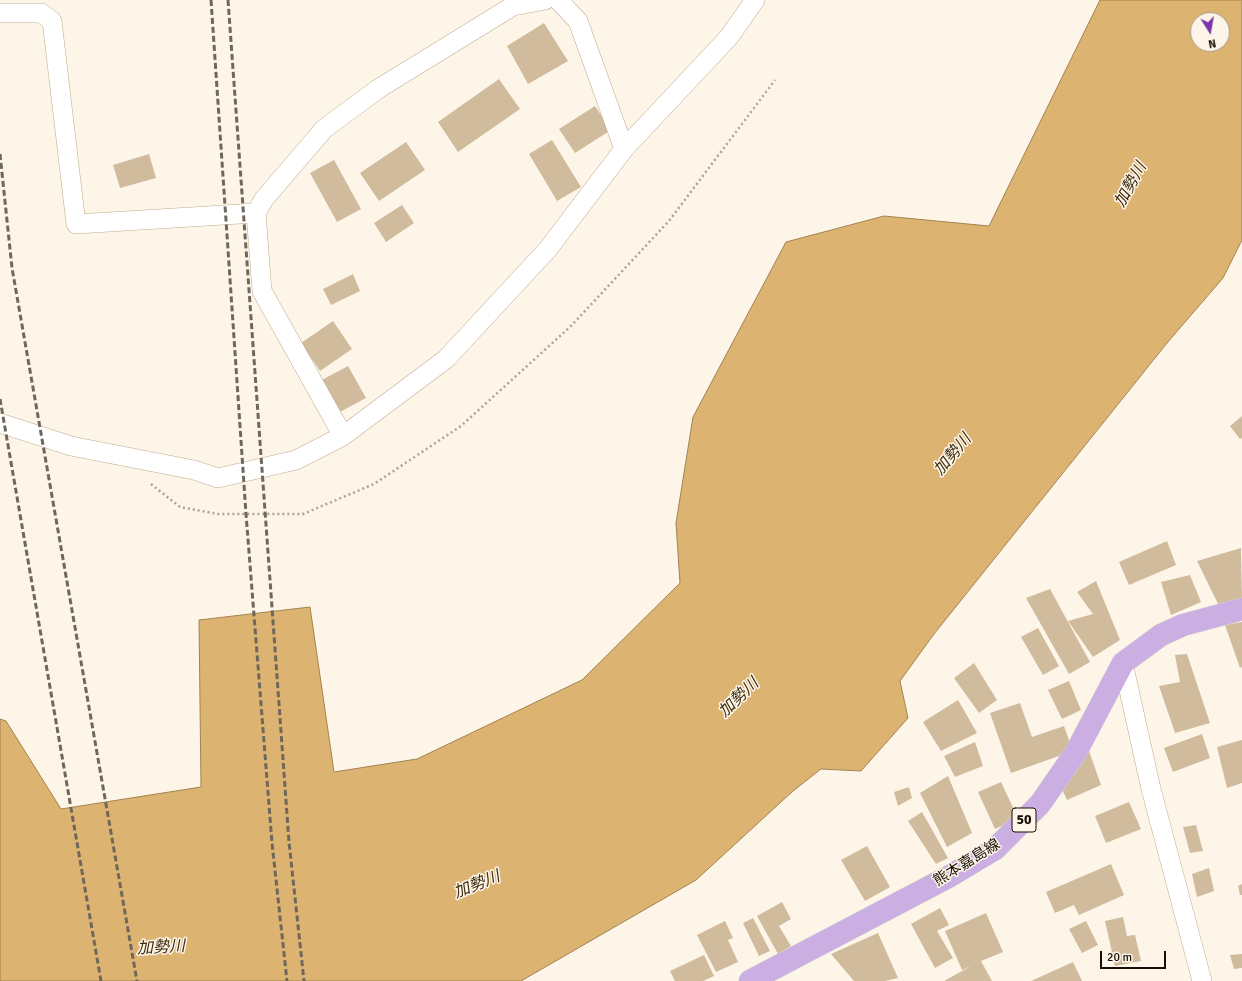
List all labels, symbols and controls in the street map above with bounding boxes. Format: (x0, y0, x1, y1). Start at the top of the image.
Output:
north arrow (1190, 12, 1230, 52)
text: N (1207, 36, 1217, 50)
water label: 加勢川 (1111, 159, 1151, 211)
water label: 加勢川 (930, 430, 976, 480)
water label: 加勢川 (715, 674, 763, 722)
road number: 50 (1012, 808, 1036, 832)
street label: 熊本嘉島線 (930, 835, 1004, 891)
water label: 加勢川 (451, 867, 503, 903)
water label: 加勢川 (137, 937, 185, 959)
scale bar (1102, 943, 1168, 969)
text: 20 m (1107, 950, 1132, 965)

